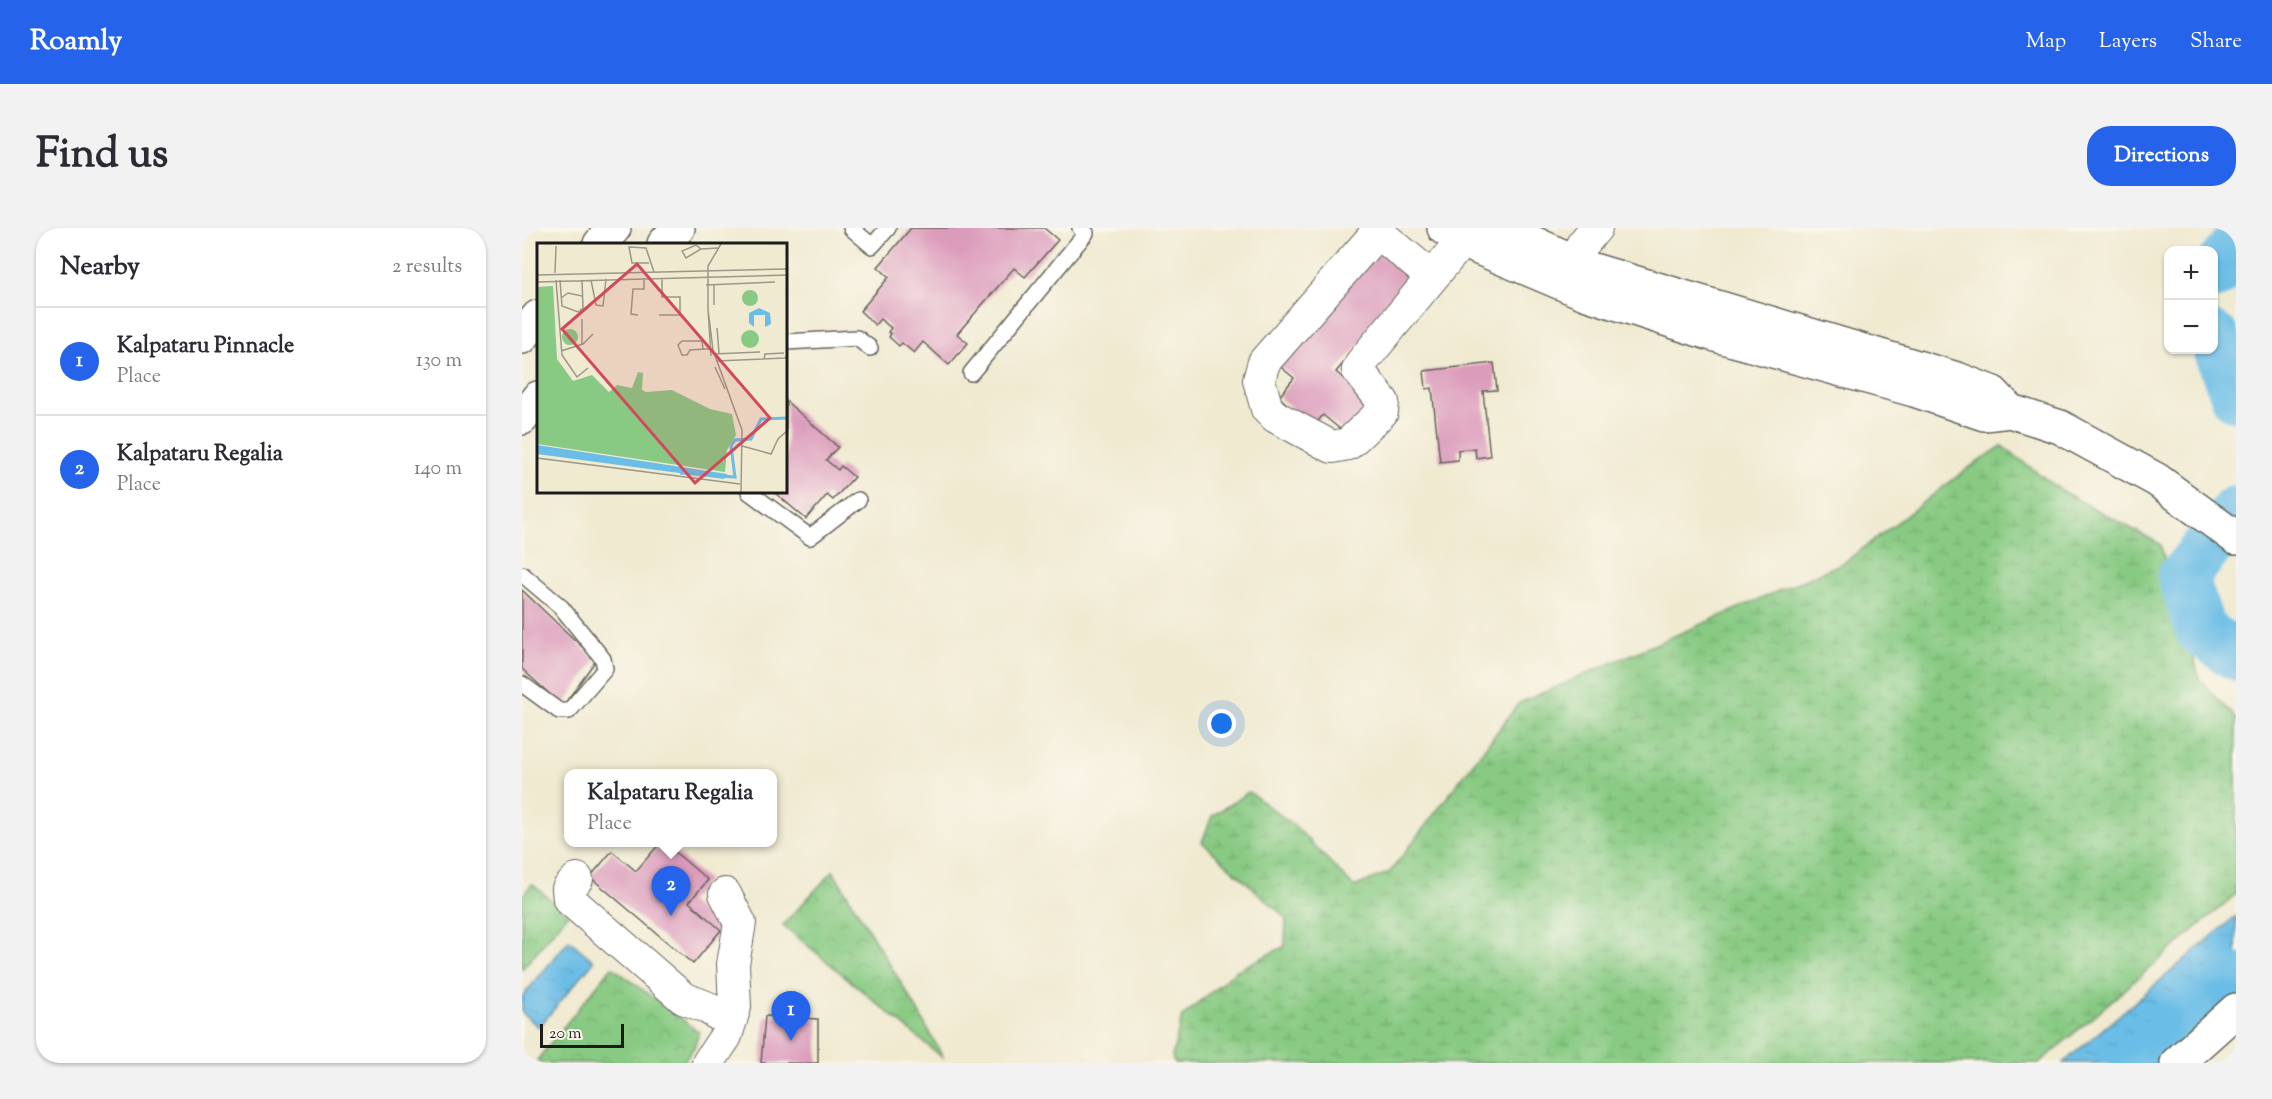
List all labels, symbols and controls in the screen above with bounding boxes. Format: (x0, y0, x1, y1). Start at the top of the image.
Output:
text: Roamly (30, 22, 122, 62)
text: Map (2026, 27, 2066, 57)
text: Layers (2099, 27, 2157, 57)
text: Share (2190, 27, 2242, 57)
text: Find us (36, 126, 168, 186)
button: Directions (2087, 126, 2236, 186)
inset map (537, 243, 788, 494)
map controls (2164, 246, 2218, 354)
button: + (2164, 246, 2218, 300)
text: Nearby (60, 249, 140, 286)
text: 2 results (392, 253, 462, 282)
button: − (2164, 300, 2218, 354)
text: Kalpataru Pinnacle (117, 331, 294, 363)
text: 1 (76, 347, 83, 376)
text: 130 m (416, 347, 462, 376)
text: Place (117, 363, 161, 392)
text: Kalpataru Regalia (117, 439, 283, 471)
text: 2 (75, 455, 84, 484)
text: 140 m (414, 455, 462, 484)
text: Place (117, 471, 161, 500)
your location (1207, 709, 1236, 738)
popup (564, 769, 777, 847)
text: Kalpataru Regalia (588, 778, 753, 810)
text: Place (588, 810, 632, 839)
pin: 2 (652, 866, 690, 916)
pin: 1 (772, 992, 810, 1041)
scale bar (540, 1021, 624, 1048)
text: 20 m (549, 1023, 582, 1046)

